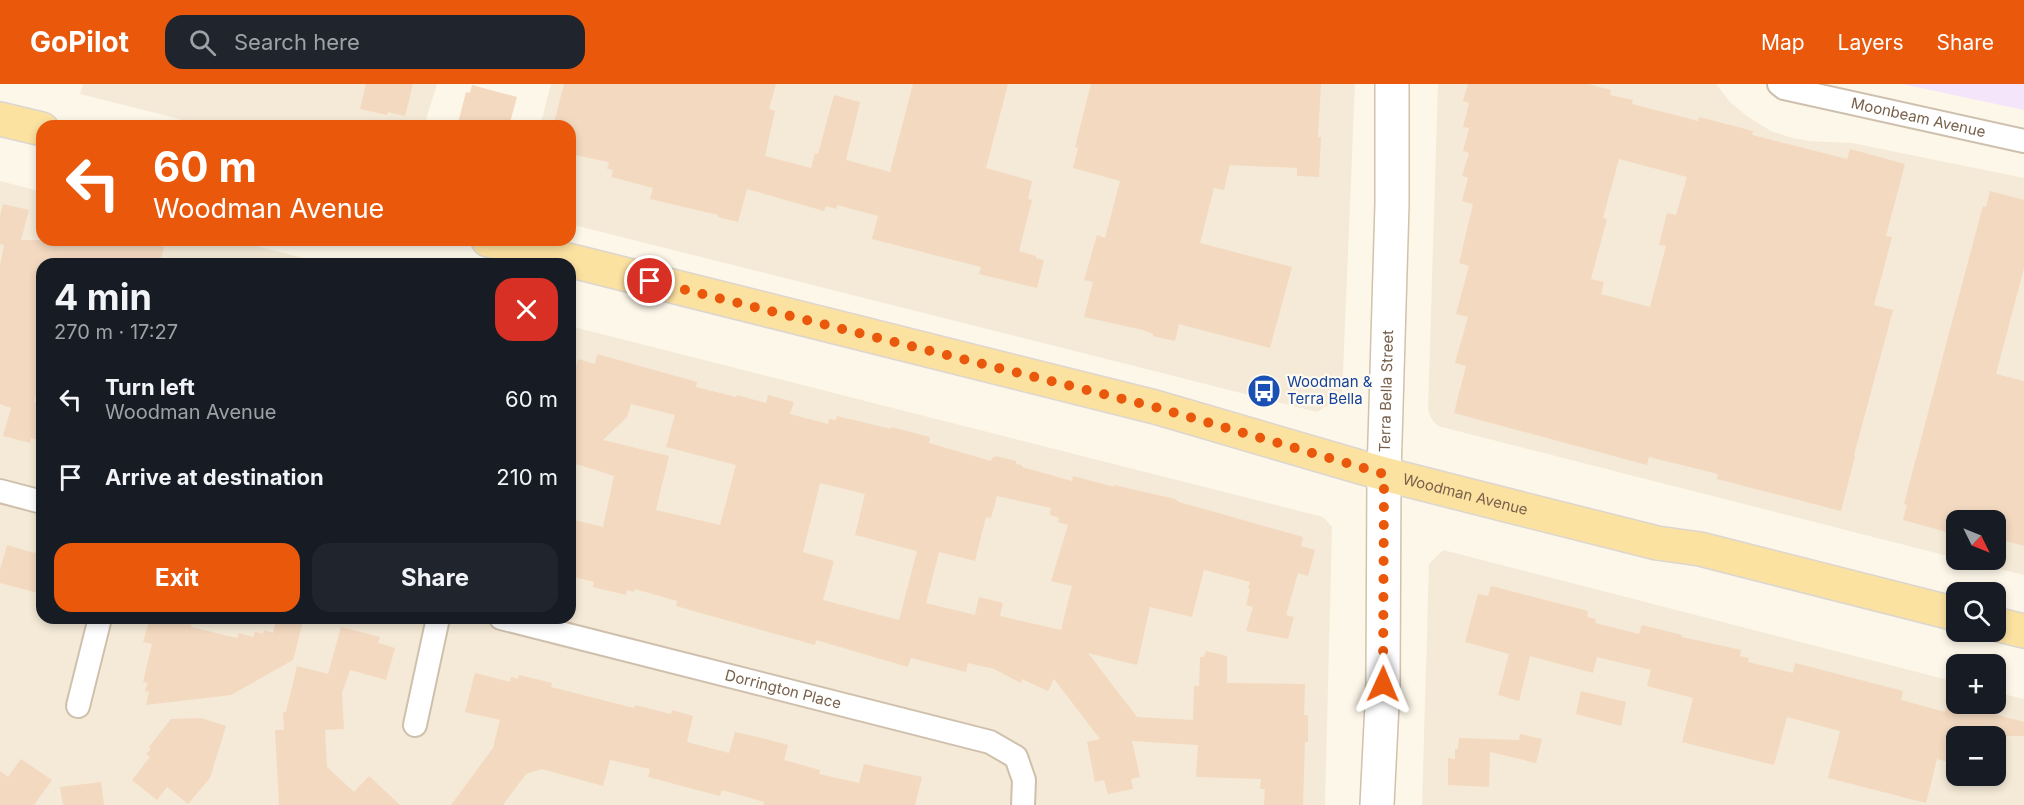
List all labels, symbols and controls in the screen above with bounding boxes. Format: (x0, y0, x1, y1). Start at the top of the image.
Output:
search box (165, 15, 585, 69)
text: GoPilot (30, 25, 129, 59)
icon: search (186, 26, 219, 59)
text: Search here (234, 29, 360, 55)
text: Map (1761, 30, 1805, 55)
text: Layers (1838, 30, 1904, 55)
text: Share (1937, 30, 1994, 55)
street label: Moonbeam Avenue (1850, 93, 1987, 141)
text: 60 m (153, 141, 257, 192)
icon: left (54, 144, 132, 222)
text: Woodman Avenue (153, 192, 384, 225)
pin (624, 255, 675, 306)
icon: arrive (633, 264, 666, 297)
text: 4 min (54, 275, 152, 319)
button: close (495, 278, 558, 341)
text: 270 m · 17:27 (54, 320, 178, 344)
street label: Terra Bella Street (1375, 330, 1397, 453)
place label: Woodman & Terra Bella (1287, 372, 1373, 408)
bus stop icon: Woodman & Terra Bella (1246, 373, 1282, 409)
text: Turn left (105, 374, 195, 400)
icon: left (54, 383, 87, 416)
text: 60 m (505, 386, 558, 412)
text: Woodman Avenue (105, 400, 276, 424)
icon: arrive (54, 461, 87, 494)
text: Arrive at destination (105, 464, 324, 490)
text: 210 m (496, 464, 558, 490)
street label: Woodman Avenue (1401, 469, 1530, 519)
north arrow (1946, 510, 2006, 570)
map controls (1946, 510, 2006, 786)
button: Exit (54, 543, 300, 612)
button: Share (312, 543, 558, 612)
button: search (1946, 582, 2006, 642)
position arrow (1351, 652, 1415, 716)
button: + (1946, 654, 2006, 714)
street label: Dorrington Place (723, 665, 843, 713)
button: − (1946, 726, 2006, 786)

